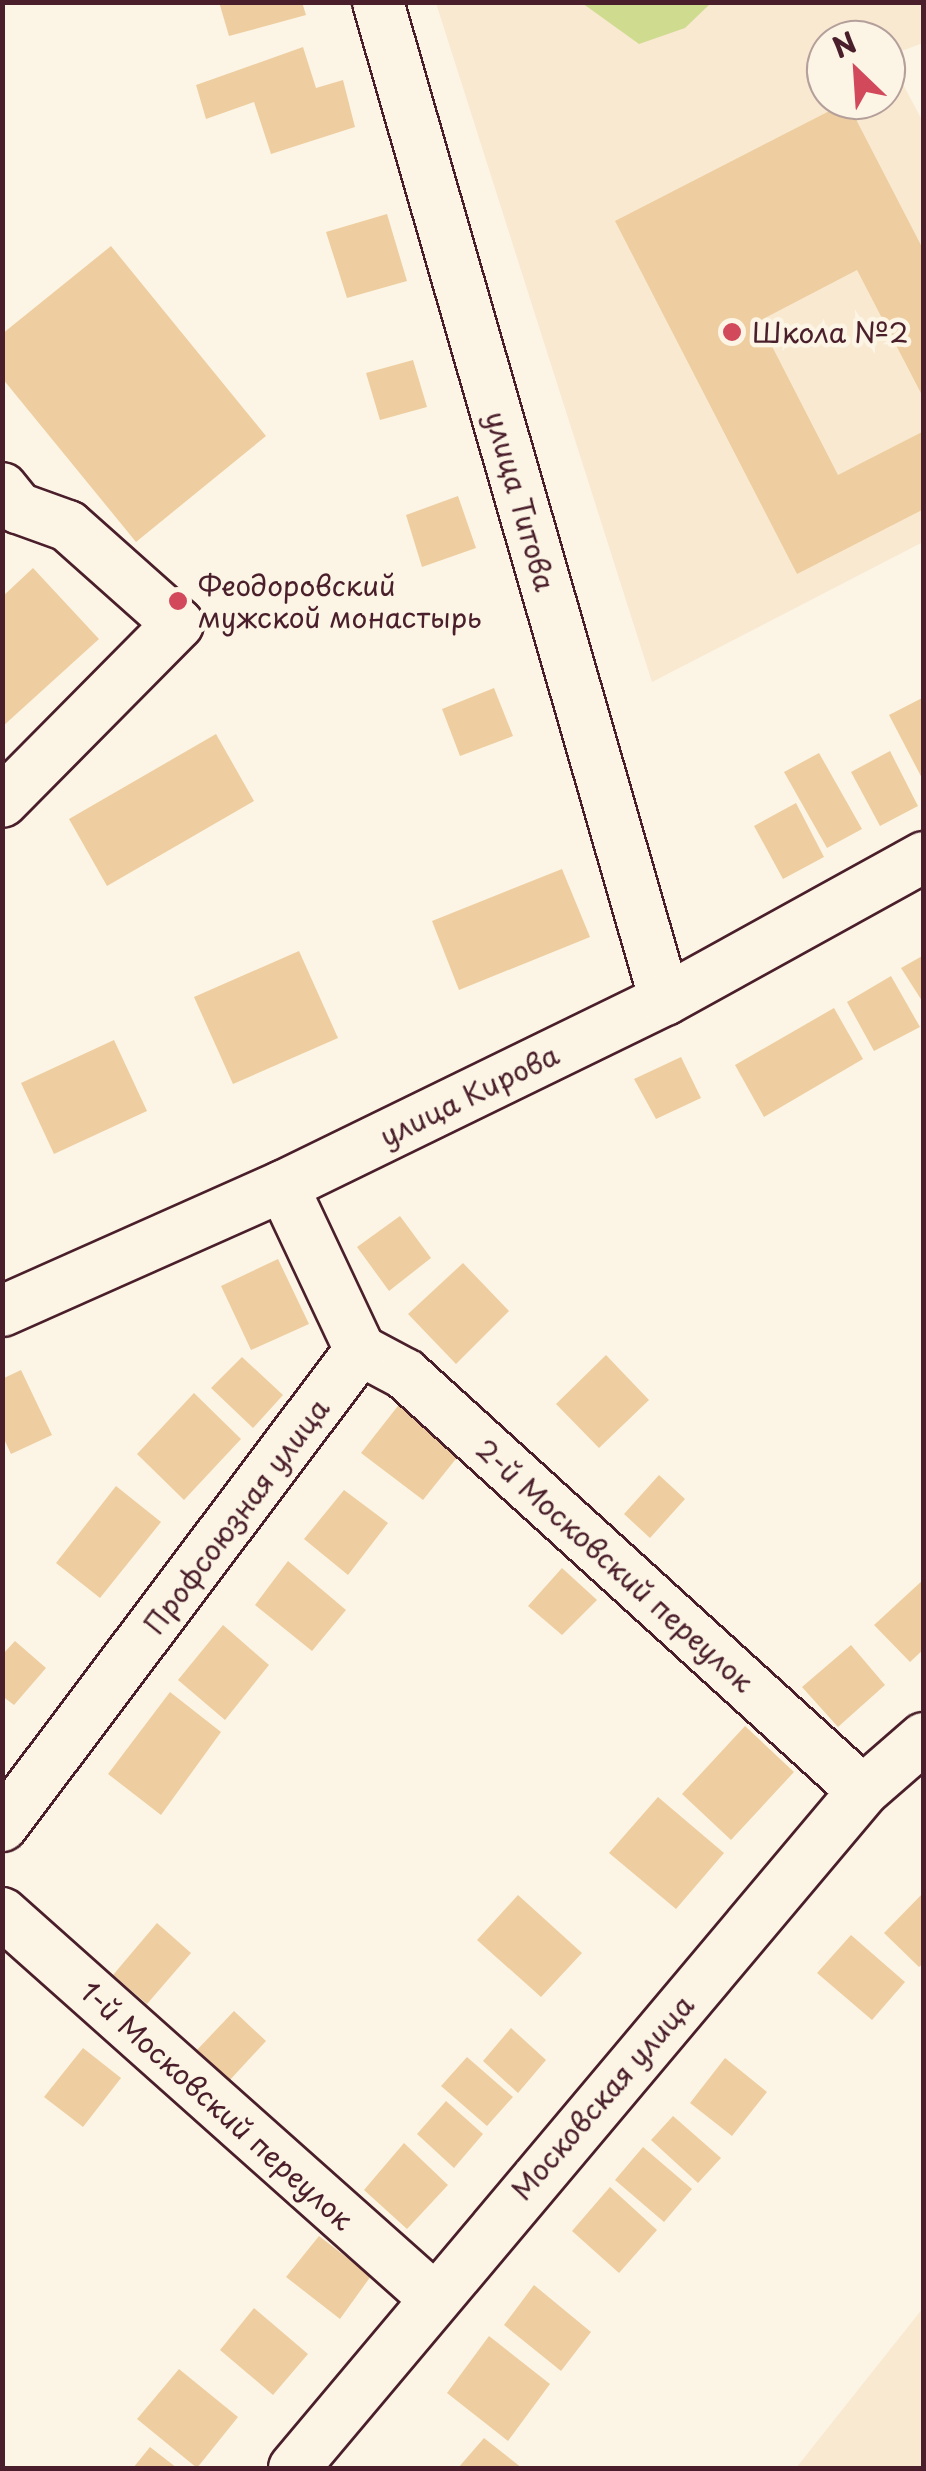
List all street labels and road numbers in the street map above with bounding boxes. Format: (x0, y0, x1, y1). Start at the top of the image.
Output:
street label: улица Титова (479, 406, 563, 596)
street label: улица Кирова (374, 1037, 564, 1153)
street label: Профсоюзная улица (136, 1391, 336, 1641)
street label: 2-й Московский переулок (469, 1431, 761, 1699)
street label: 1-й Московский переулок (74, 1974, 360, 2236)
street label: Московская улица (503, 1987, 701, 2207)

